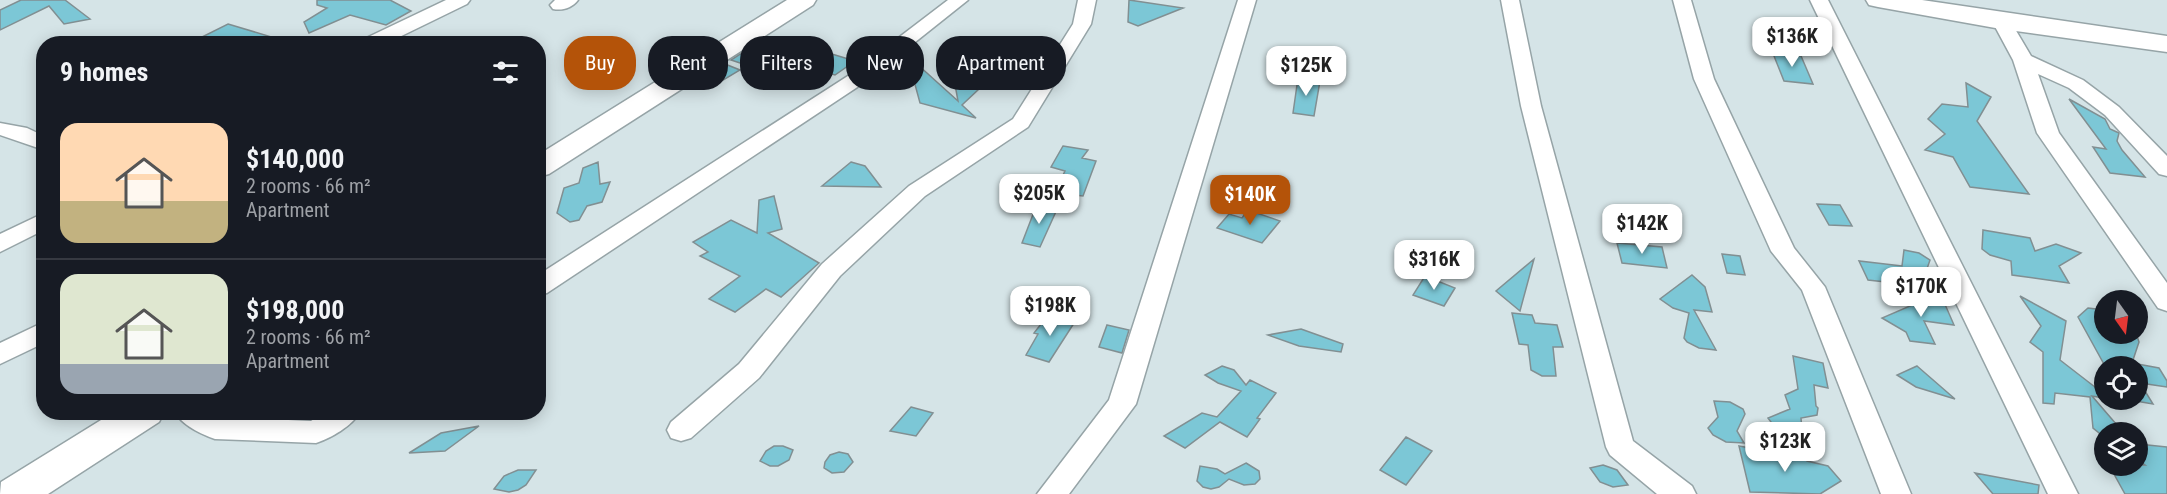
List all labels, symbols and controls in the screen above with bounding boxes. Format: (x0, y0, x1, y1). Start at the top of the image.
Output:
pin: $136K (1750, 17, 1834, 68)
text: $136K (1766, 24, 1818, 48)
chip: Buy (564, 36, 636, 90)
chip: Rent (648, 36, 728, 90)
chip: Filters (740, 36, 834, 90)
chip: New (846, 36, 924, 90)
chip: Apartment (936, 36, 1066, 90)
pin: $125K (1264, 46, 1348, 97)
text: $125K (1280, 53, 1332, 77)
icon: filters (489, 56, 522, 89)
text: 9 homes (60, 57, 148, 87)
text: $140,000 (246, 144, 344, 174)
icon: home (108, 147, 180, 219)
text: 2 rooms · 66 m² (246, 174, 371, 198)
pin: $205K (997, 174, 1081, 225)
pin: $140K (1208, 175, 1292, 226)
text: $205K (1013, 181, 1065, 205)
text: $140K (1224, 182, 1276, 206)
text: Apartment (246, 198, 330, 222)
pin: $142K (1600, 204, 1684, 255)
text: $142K (1616, 211, 1668, 235)
pin: $316K (1392, 240, 1476, 291)
text: $316K (1408, 247, 1460, 271)
pin: $170K (1879, 267, 1963, 318)
text: $170K (1895, 274, 1947, 298)
pin: $198K (1008, 286, 1092, 337)
north arrow (2094, 290, 2148, 344)
map controls (2094, 290, 2148, 476)
text: $198K (1024, 293, 1076, 317)
text: $198,000 (246, 295, 344, 325)
icon: home (108, 298, 180, 370)
text: 2 rooms · 66 m² (246, 325, 371, 349)
text: Apartment (246, 349, 330, 373)
button: locate (2094, 356, 2148, 410)
pin: $123K (1743, 422, 1827, 473)
button: layers (2094, 422, 2148, 476)
text: $123K (1759, 429, 1811, 453)

